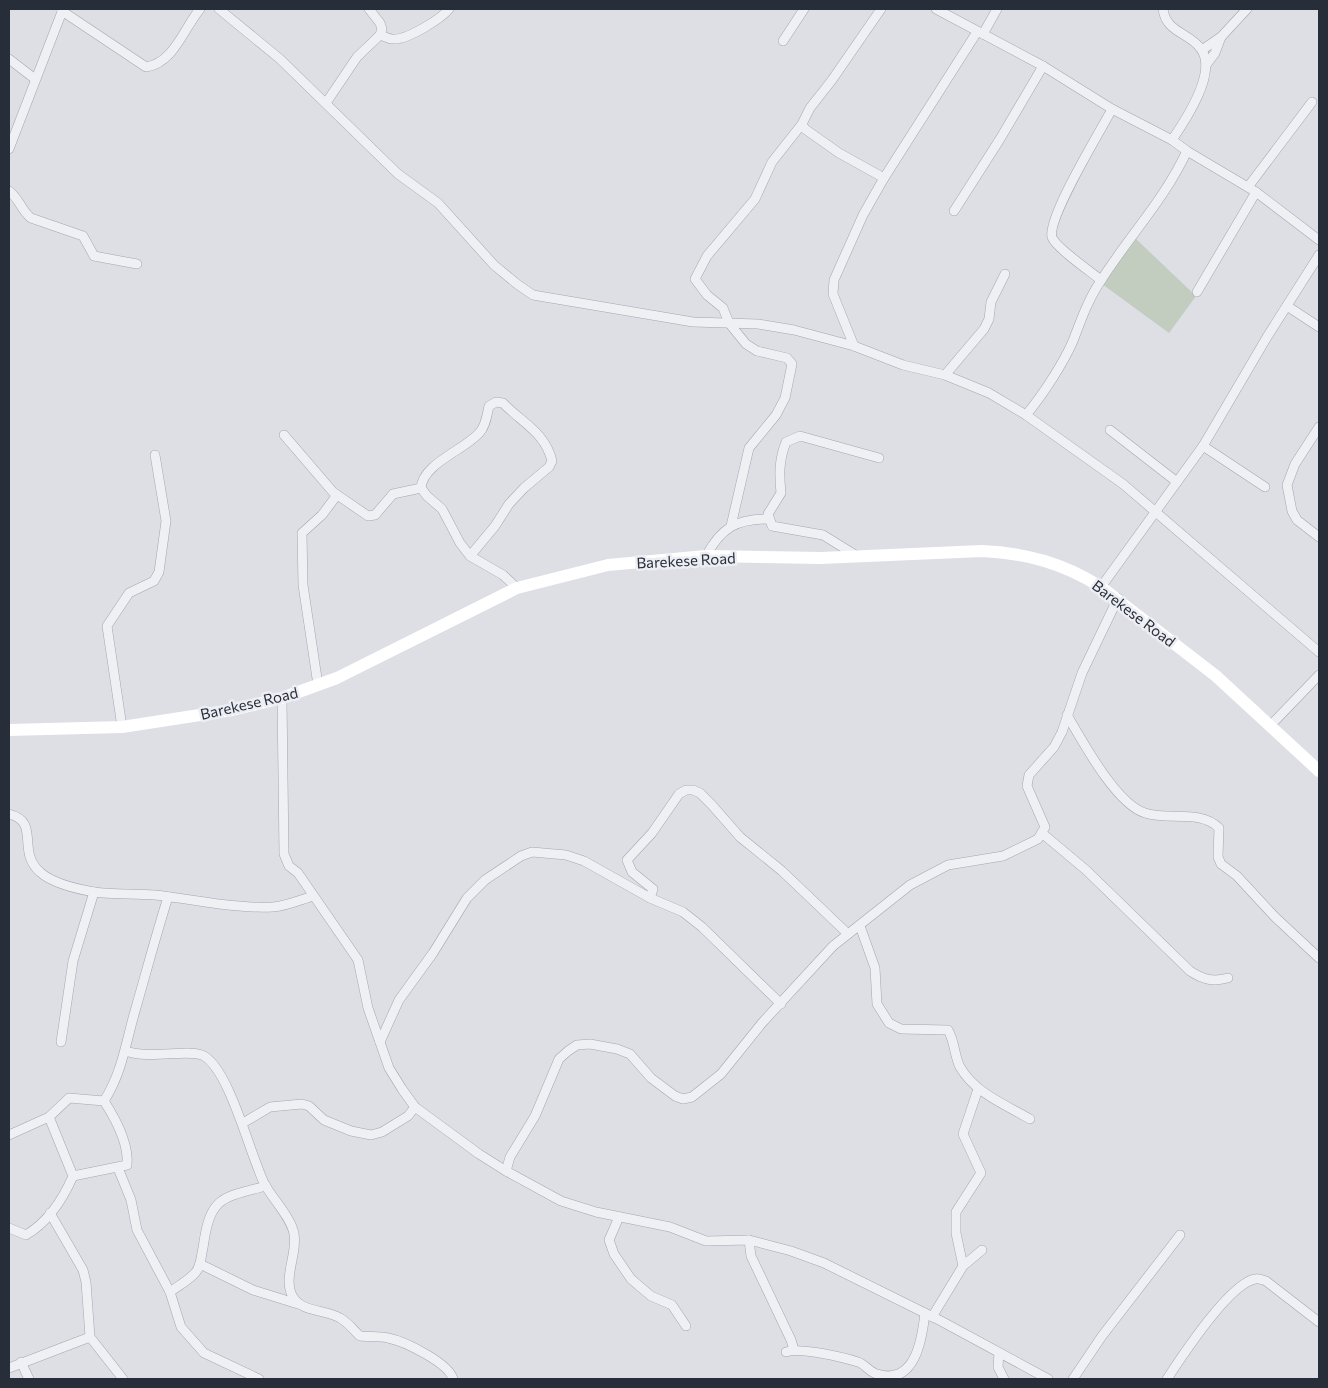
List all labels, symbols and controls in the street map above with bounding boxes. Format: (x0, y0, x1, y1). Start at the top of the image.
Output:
street label: Barekese Road (636, 548, 736, 572)
street label: Barekese Road (1089, 576, 1179, 650)
street label: Barekese Road (198, 683, 300, 723)

